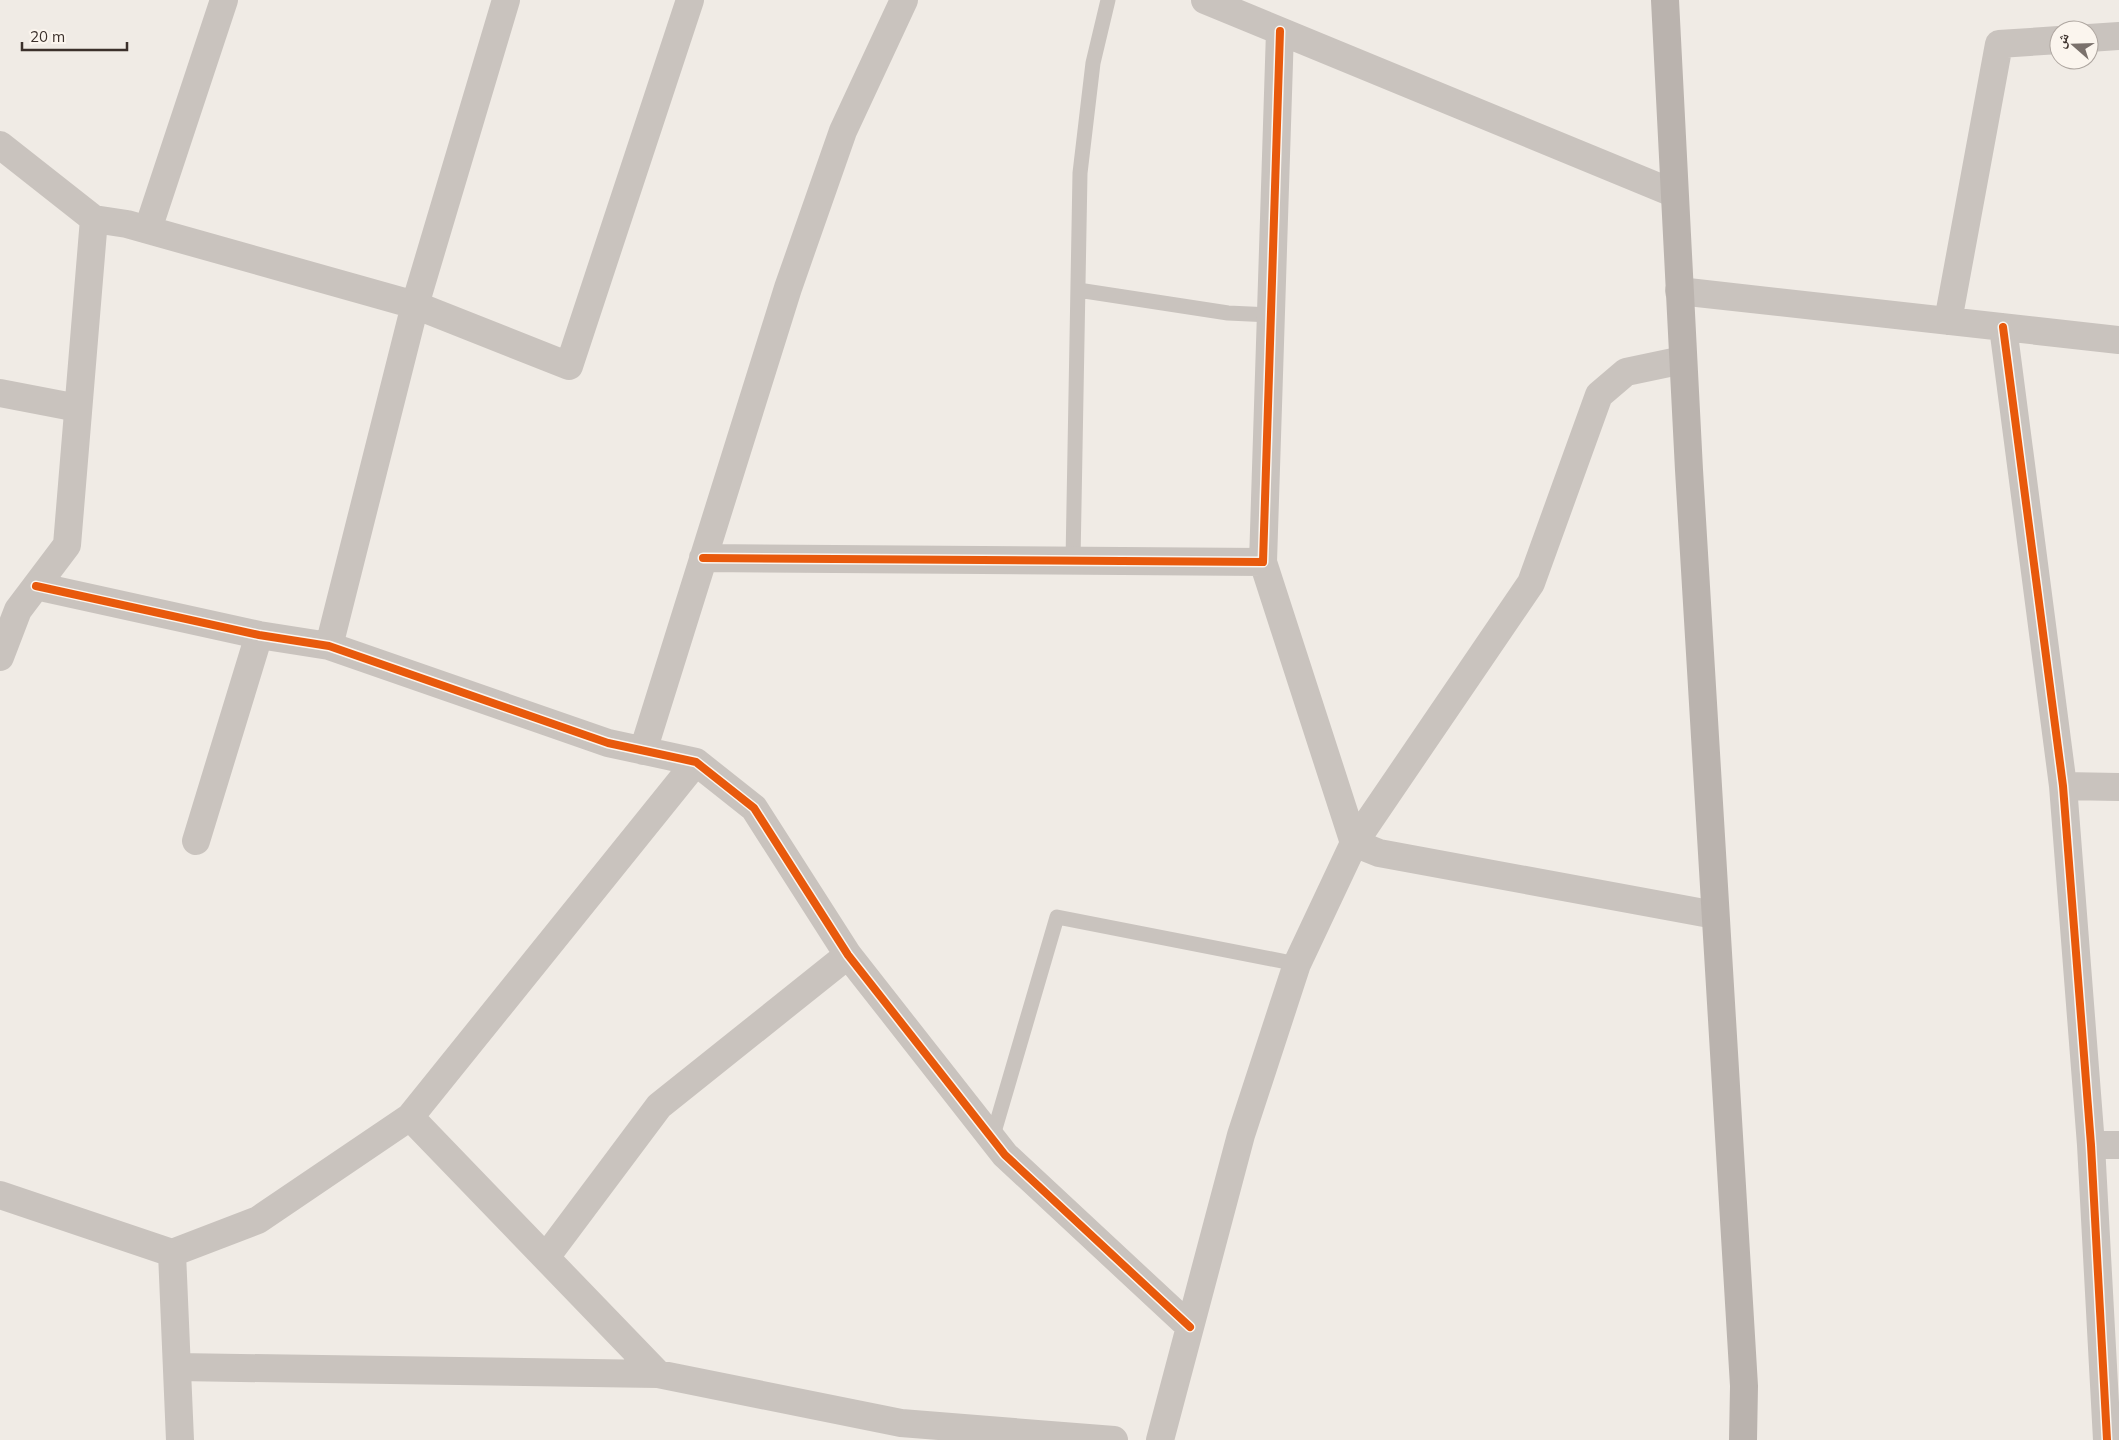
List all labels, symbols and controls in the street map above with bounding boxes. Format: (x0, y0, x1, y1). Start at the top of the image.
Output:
scale bar (22, 20, 128, 52)
north arrow (2049, 20, 2099, 70)
text: 20 m (30, 27, 65, 46)
text: ش (2051, 30, 2073, 51)

